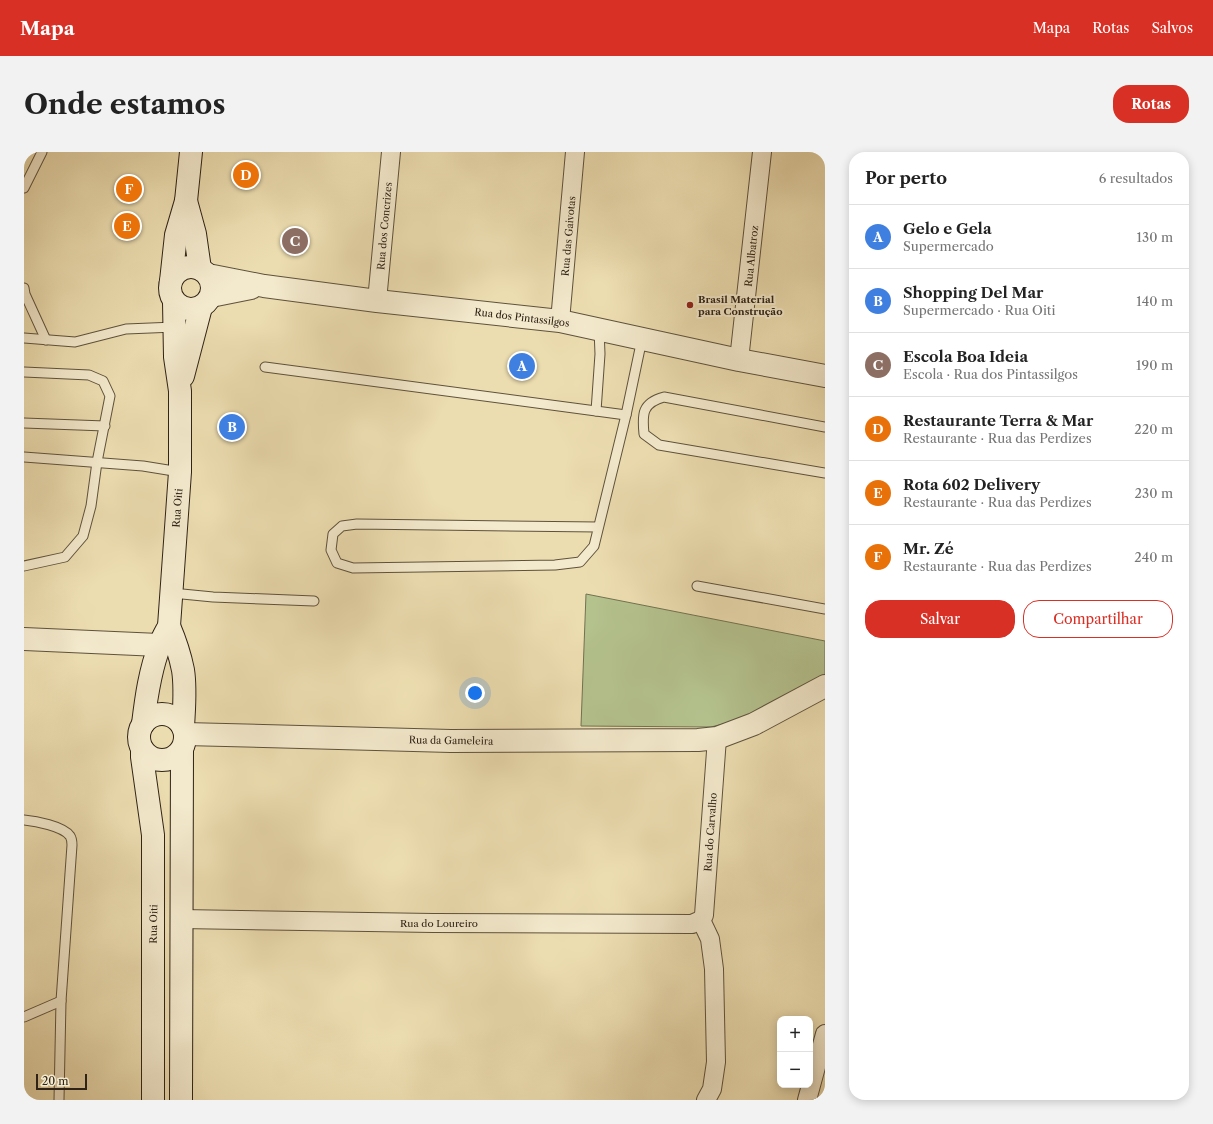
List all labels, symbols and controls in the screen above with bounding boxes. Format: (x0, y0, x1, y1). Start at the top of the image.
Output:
text: Mapa (20, 17, 75, 40)
text: Mapa (1033, 19, 1070, 37)
text: Rotas (1092, 19, 1129, 37)
text: Salvos (1151, 19, 1193, 37)
button: Rotas (1113, 85, 1189, 123)
text: Onde estamos (24, 87, 225, 121)
pin: D (233, 160, 259, 190)
text: Por perto (865, 168, 947, 188)
text: 6 resultados (1099, 170, 1173, 186)
pin: F (116, 174, 142, 204)
street label: Rua dos Concrizes (374, 182, 395, 271)
street label: Rua das Gaivotas (559, 195, 578, 277)
pin: E (114, 211, 140, 241)
text: Gelo e Gela (903, 219, 992, 238)
street label: Rua Albatroz (742, 225, 761, 287)
pin: C (282, 226, 308, 256)
text: A (873, 229, 883, 245)
text: 130 m (1137, 229, 1173, 245)
text: Supermercado (903, 238, 994, 254)
text: Shopping Del Mar (903, 283, 1043, 302)
place label: Brasil Material para Construção (698, 293, 783, 318)
text: B (873, 293, 883, 309)
text: 140 m (1136, 293, 1173, 309)
marker: Brasil Material para Construção (685, 300, 695, 310)
text: Supermercado · Rua Oiti (903, 302, 1055, 318)
street label: Rua dos Pintassilgos (474, 305, 570, 330)
text: Escola Boa Ideia (903, 347, 1028, 366)
pin: A (509, 351, 535, 381)
text: C (873, 357, 883, 373)
text: 190 m (1136, 357, 1173, 373)
text: Escola · Rua dos Pintassilgos (903, 366, 1078, 382)
text: Restaurante Terra & Mar (903, 411, 1093, 430)
pin: B (219, 412, 245, 442)
text: D (872, 421, 884, 437)
text: 220 m (1134, 421, 1173, 437)
text: Restaurante · Rua das Perdizes (903, 430, 1092, 446)
text: Rota 602 Delivery (903, 475, 1040, 494)
text: E (873, 485, 883, 501)
text: 230 m (1135, 485, 1173, 501)
street label: Rua Oiti (170, 488, 185, 528)
text: Restaurante · Rua das Perdizes (903, 494, 1092, 510)
text: Mr. Zé (903, 539, 954, 558)
text: F (874, 549, 882, 565)
text: 240 m (1134, 549, 1173, 565)
text: Restaurante · Rua das Perdizes (903, 558, 1092, 574)
button: Salvar (865, 600, 1015, 638)
button: Compartilhar (1023, 600, 1173, 638)
your location (465, 683, 485, 703)
street label: Rua da Gameleira (409, 733, 494, 748)
street label: Rua do Carvalho (701, 792, 720, 872)
street label: Rua Oiti (147, 904, 160, 944)
street label: Rua do Loureiro (400, 917, 478, 930)
map controls (777, 1016, 813, 1088)
button: + (777, 1016, 813, 1052)
button: − (777, 1052, 813, 1088)
scale bar (36, 1072, 87, 1091)
text: 20 m (42, 1074, 68, 1088)

